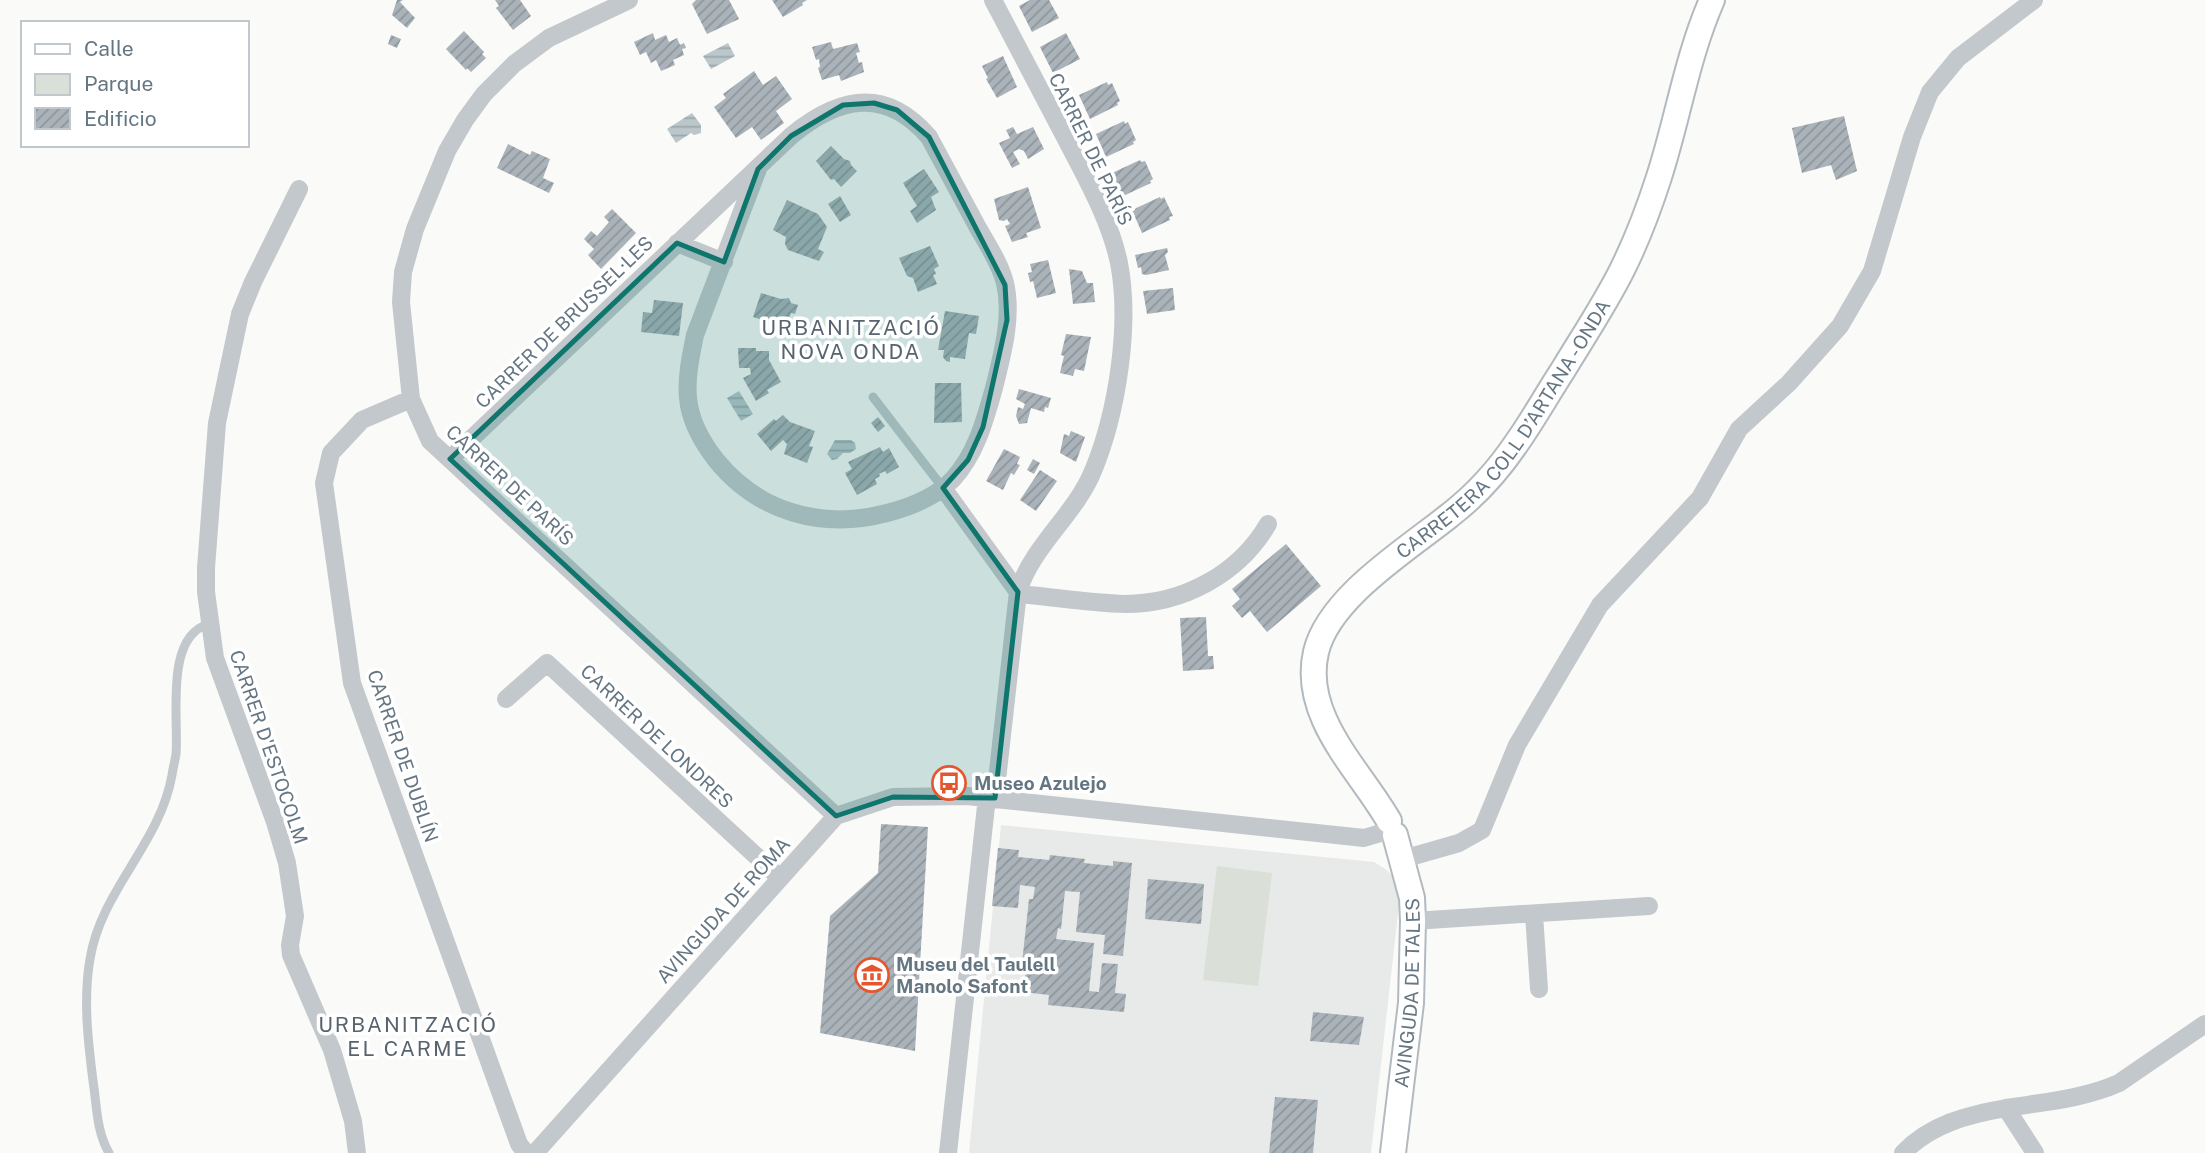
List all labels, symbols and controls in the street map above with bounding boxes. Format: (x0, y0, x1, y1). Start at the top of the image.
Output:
legend (21, 21, 248, 147)
text: Calle (84, 36, 134, 61)
street label: CARRER DE PARÍS (1045, 69, 1137, 229)
text: Parque (84, 71, 153, 96)
text: Edificio (84, 106, 157, 131)
street label: CARRER DE BRUSSEL·LES (471, 231, 657, 413)
street label: CARRETERA COLL D’ARTANA - ONDA (1392, 296, 1615, 563)
district label: URBANITZACIÓ NOVA ONDA (761, 315, 941, 364)
street label: CARRER DE PARÍS (442, 420, 578, 550)
street label: CARRER D'ESTOCOLM (225, 647, 313, 847)
street label: CARRER DE LONDRES (576, 660, 738, 812)
street label: CARRER DE DUBLÍN (363, 667, 443, 845)
bus stop icon: Museo Azulejo (930, 764, 968, 802)
place label: Museo Azulejo (974, 772, 1107, 794)
street label: AVINGUDA DE ROMA (652, 833, 794, 987)
street label: AVINGUDA DE TALES (1390, 898, 1424, 1089)
place label: Museu del Taulell Manolo Safont (896, 953, 1056, 997)
museum icon: Museu del Taulell Manolo Safont (853, 956, 891, 994)
district label: URBANITZACIÓ EL CARME (318, 1012, 498, 1061)

